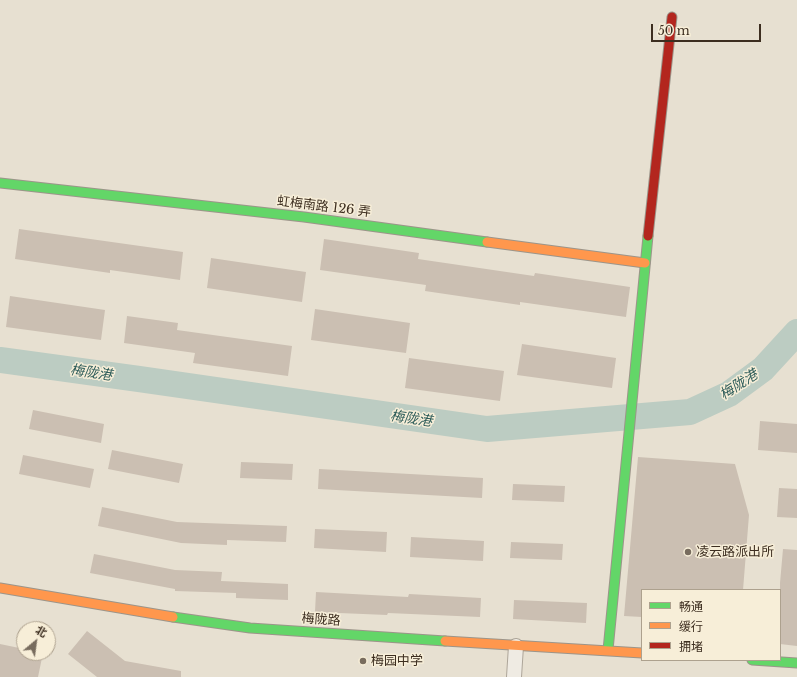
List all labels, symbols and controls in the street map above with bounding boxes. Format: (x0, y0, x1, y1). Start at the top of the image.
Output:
scale bar (653, 16, 763, 42)
text: 50 m (658, 23, 690, 38)
street label: 虹梅南路 126 弄 (276, 193, 372, 221)
water label: 梅陇港 (69, 362, 113, 384)
water label: 梅陇港 (717, 367, 761, 403)
water label: 梅陇港 (389, 408, 433, 430)
place label: 凌云路派出所 (696, 544, 774, 560)
marker: 凌云路派出所 (683, 547, 693, 557)
legend (641, 589, 781, 661)
text: 畅通 (679, 599, 703, 614)
street label: 梅陇路 (301, 611, 341, 629)
text: 缓行 (679, 619, 703, 634)
north arrow (16, 621, 56, 661)
text: 北 (33, 623, 50, 640)
text: 拥堵 (679, 639, 703, 654)
place label: 梅园中学 (371, 653, 423, 669)
marker: 梅园中学 (358, 656, 368, 666)

